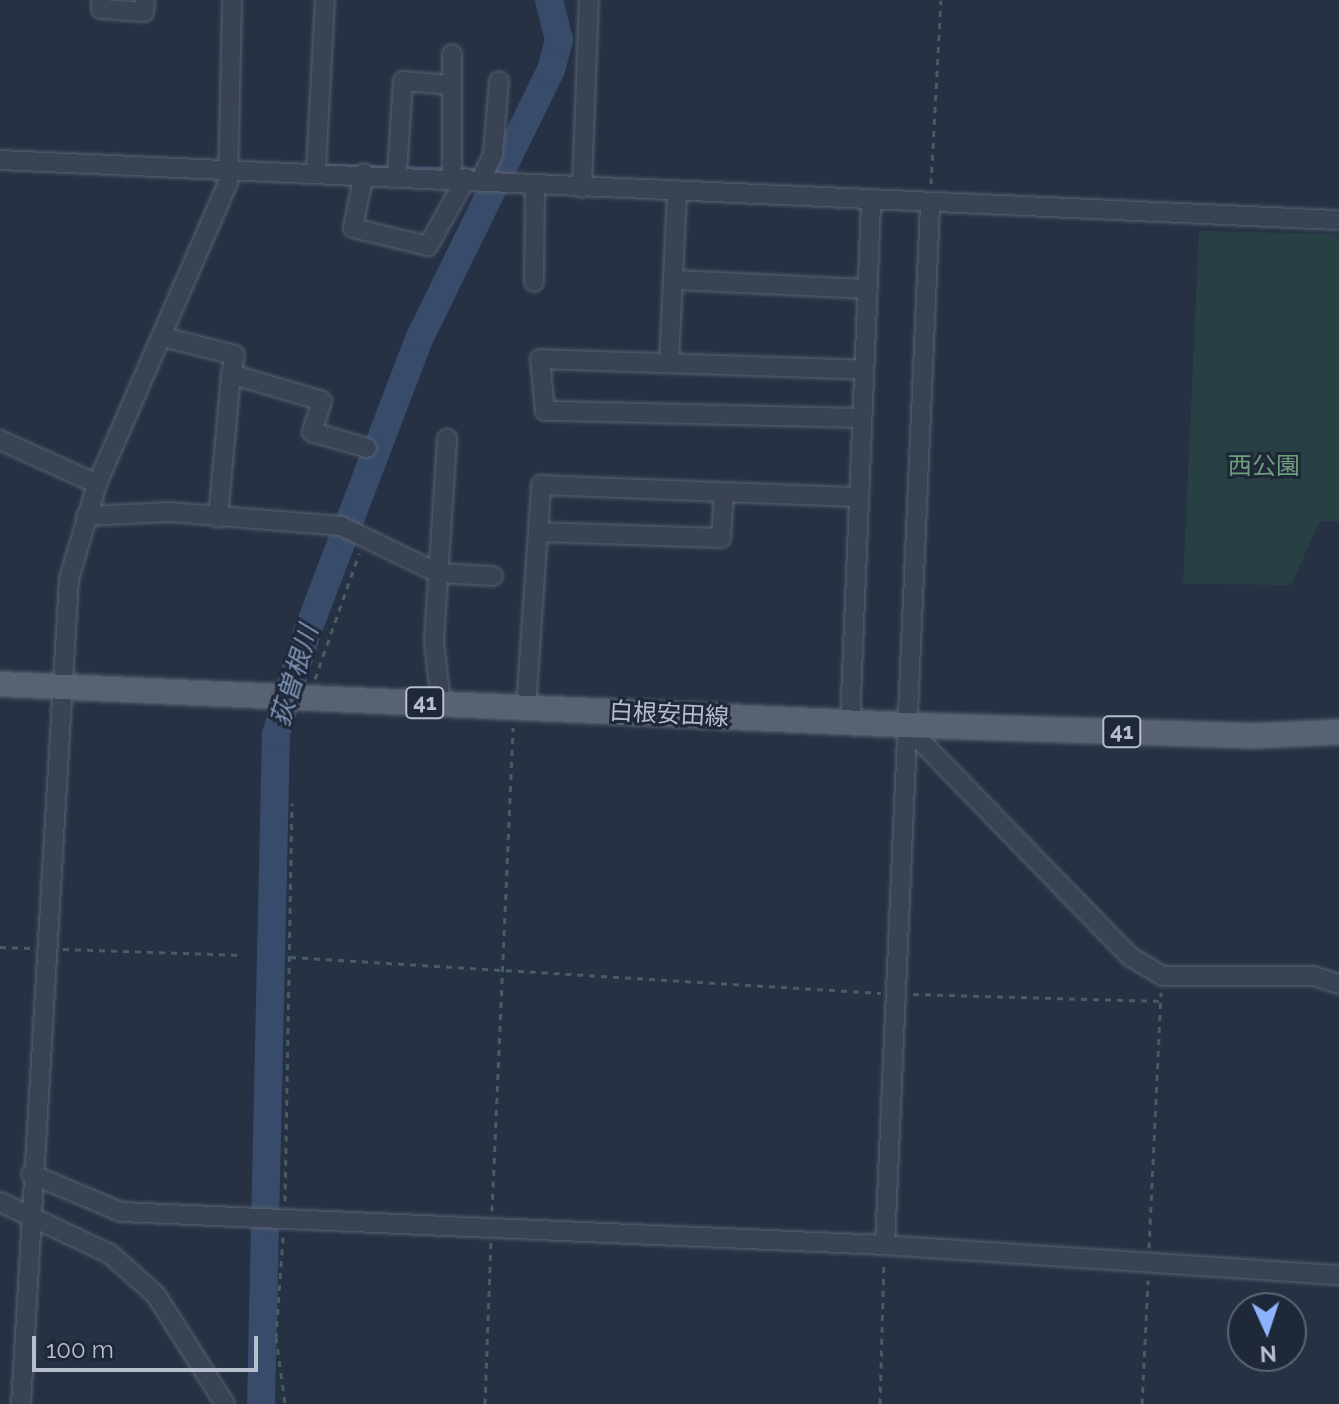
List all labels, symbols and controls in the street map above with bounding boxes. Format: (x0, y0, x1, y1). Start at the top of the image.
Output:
park label: 西公園 (1228, 452, 1300, 480)
water label: 荻曽根川 (265, 622, 325, 730)
road number: 41 (405, 685, 445, 721)
street label: 白根安田線 (608, 696, 730, 732)
road number: 41 (1102, 714, 1142, 750)
north arrow (1227, 1292, 1307, 1372)
scale bar (36, 1320, 262, 1370)
text: 100 m (46, 1335, 114, 1364)
text: N (1259, 1341, 1277, 1367)

